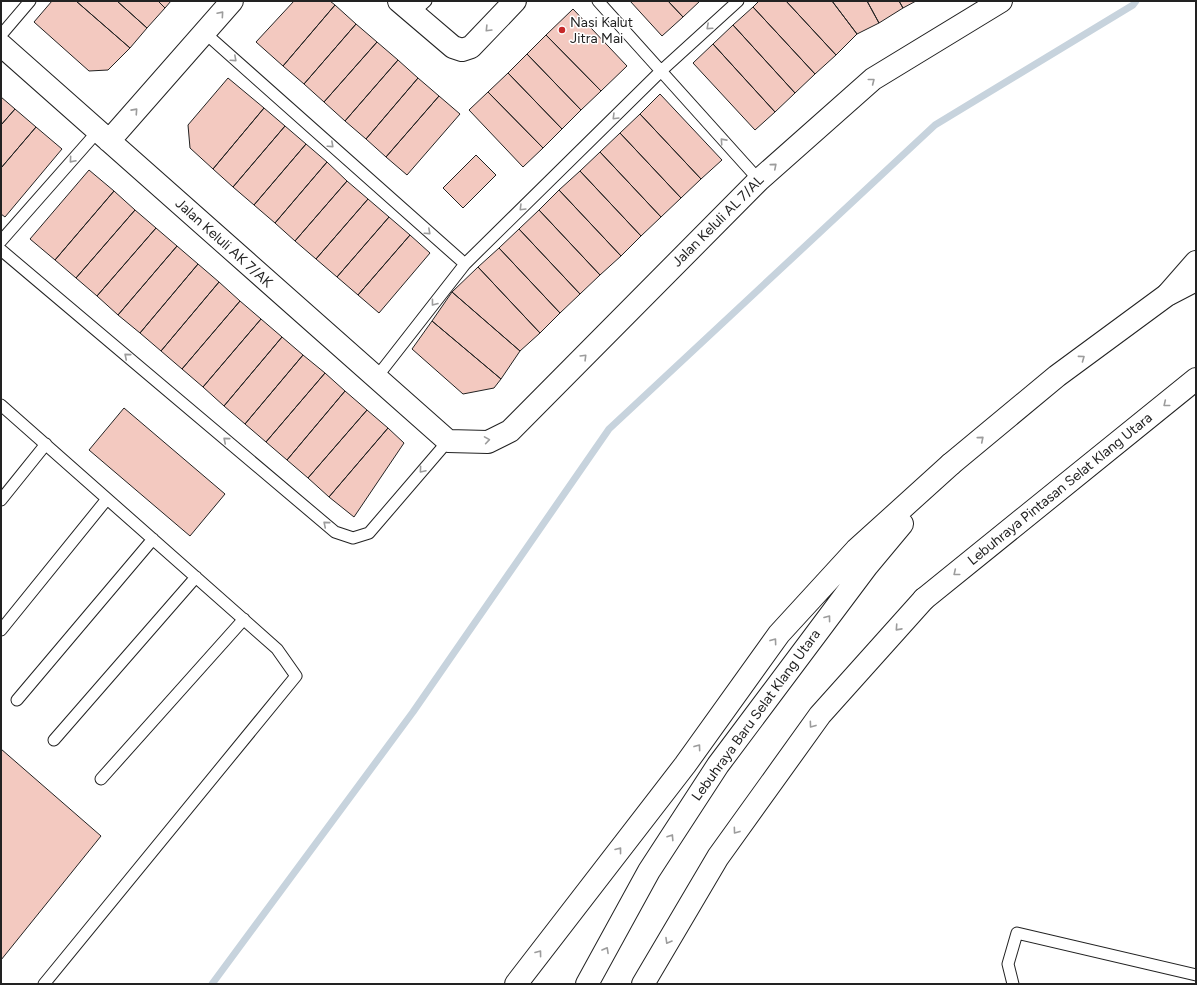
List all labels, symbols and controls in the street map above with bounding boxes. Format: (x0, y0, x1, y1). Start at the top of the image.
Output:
one-way arrow (217, 11, 224, 19)
place label: Nasi Kalut Jitra Mai (570, 14, 633, 47)
one-way arrow (706, 23, 714, 30)
one-way arrow (485, 24, 493, 32)
marker: Nasi Kalut Jitra Mai (557, 25, 567, 35)
one-way arrow (229, 54, 237, 61)
one-way arrow (868, 79, 875, 86)
one-way arrow (131, 109, 138, 116)
one-way arrow (612, 112, 620, 120)
one-way arrow (720, 138, 728, 146)
one-way arrow (326, 141, 334, 148)
one-way arrow (70, 155, 77, 163)
one-way arrow (770, 164, 777, 171)
street label: Jalan Keluli AL 7/AL (669, 171, 768, 270)
street label: Jalan Keluli AK 7/AK (172, 195, 276, 291)
one-way arrow (519, 203, 527, 211)
one-way arrow (423, 227, 431, 234)
one-way arrow (432, 299, 439, 306)
one-way arrow (125, 354, 132, 361)
one-way arrow (579, 354, 586, 362)
one-way arrow (1078, 355, 1085, 362)
one-way arrow (1163, 399, 1170, 406)
street label: Lebuhraya Pintasan Selat Klang Utara (964, 409, 1156, 569)
one-way arrow (483, 436, 490, 445)
one-way arrow (976, 436, 983, 443)
one-way arrow (224, 438, 231, 445)
one-way arrow (420, 466, 427, 473)
one-way arrow (323, 522, 330, 529)
one-way arrow (953, 569, 960, 576)
one-way arrow (823, 615, 830, 622)
one-way arrow (895, 623, 903, 631)
street label: Lebuhraya Baru Selat Klang Utara (688, 626, 824, 804)
one-way arrow (769, 639, 776, 646)
one-way arrow (809, 721, 817, 728)
one-way arrow (693, 744, 701, 751)
one-way arrow (734, 826, 741, 833)
one-way arrow (666, 834, 673, 841)
one-way arrow (614, 847, 621, 854)
one-way arrow (666, 937, 673, 944)
one-way arrow (601, 947, 608, 954)
one-way arrow (534, 950, 542, 957)

